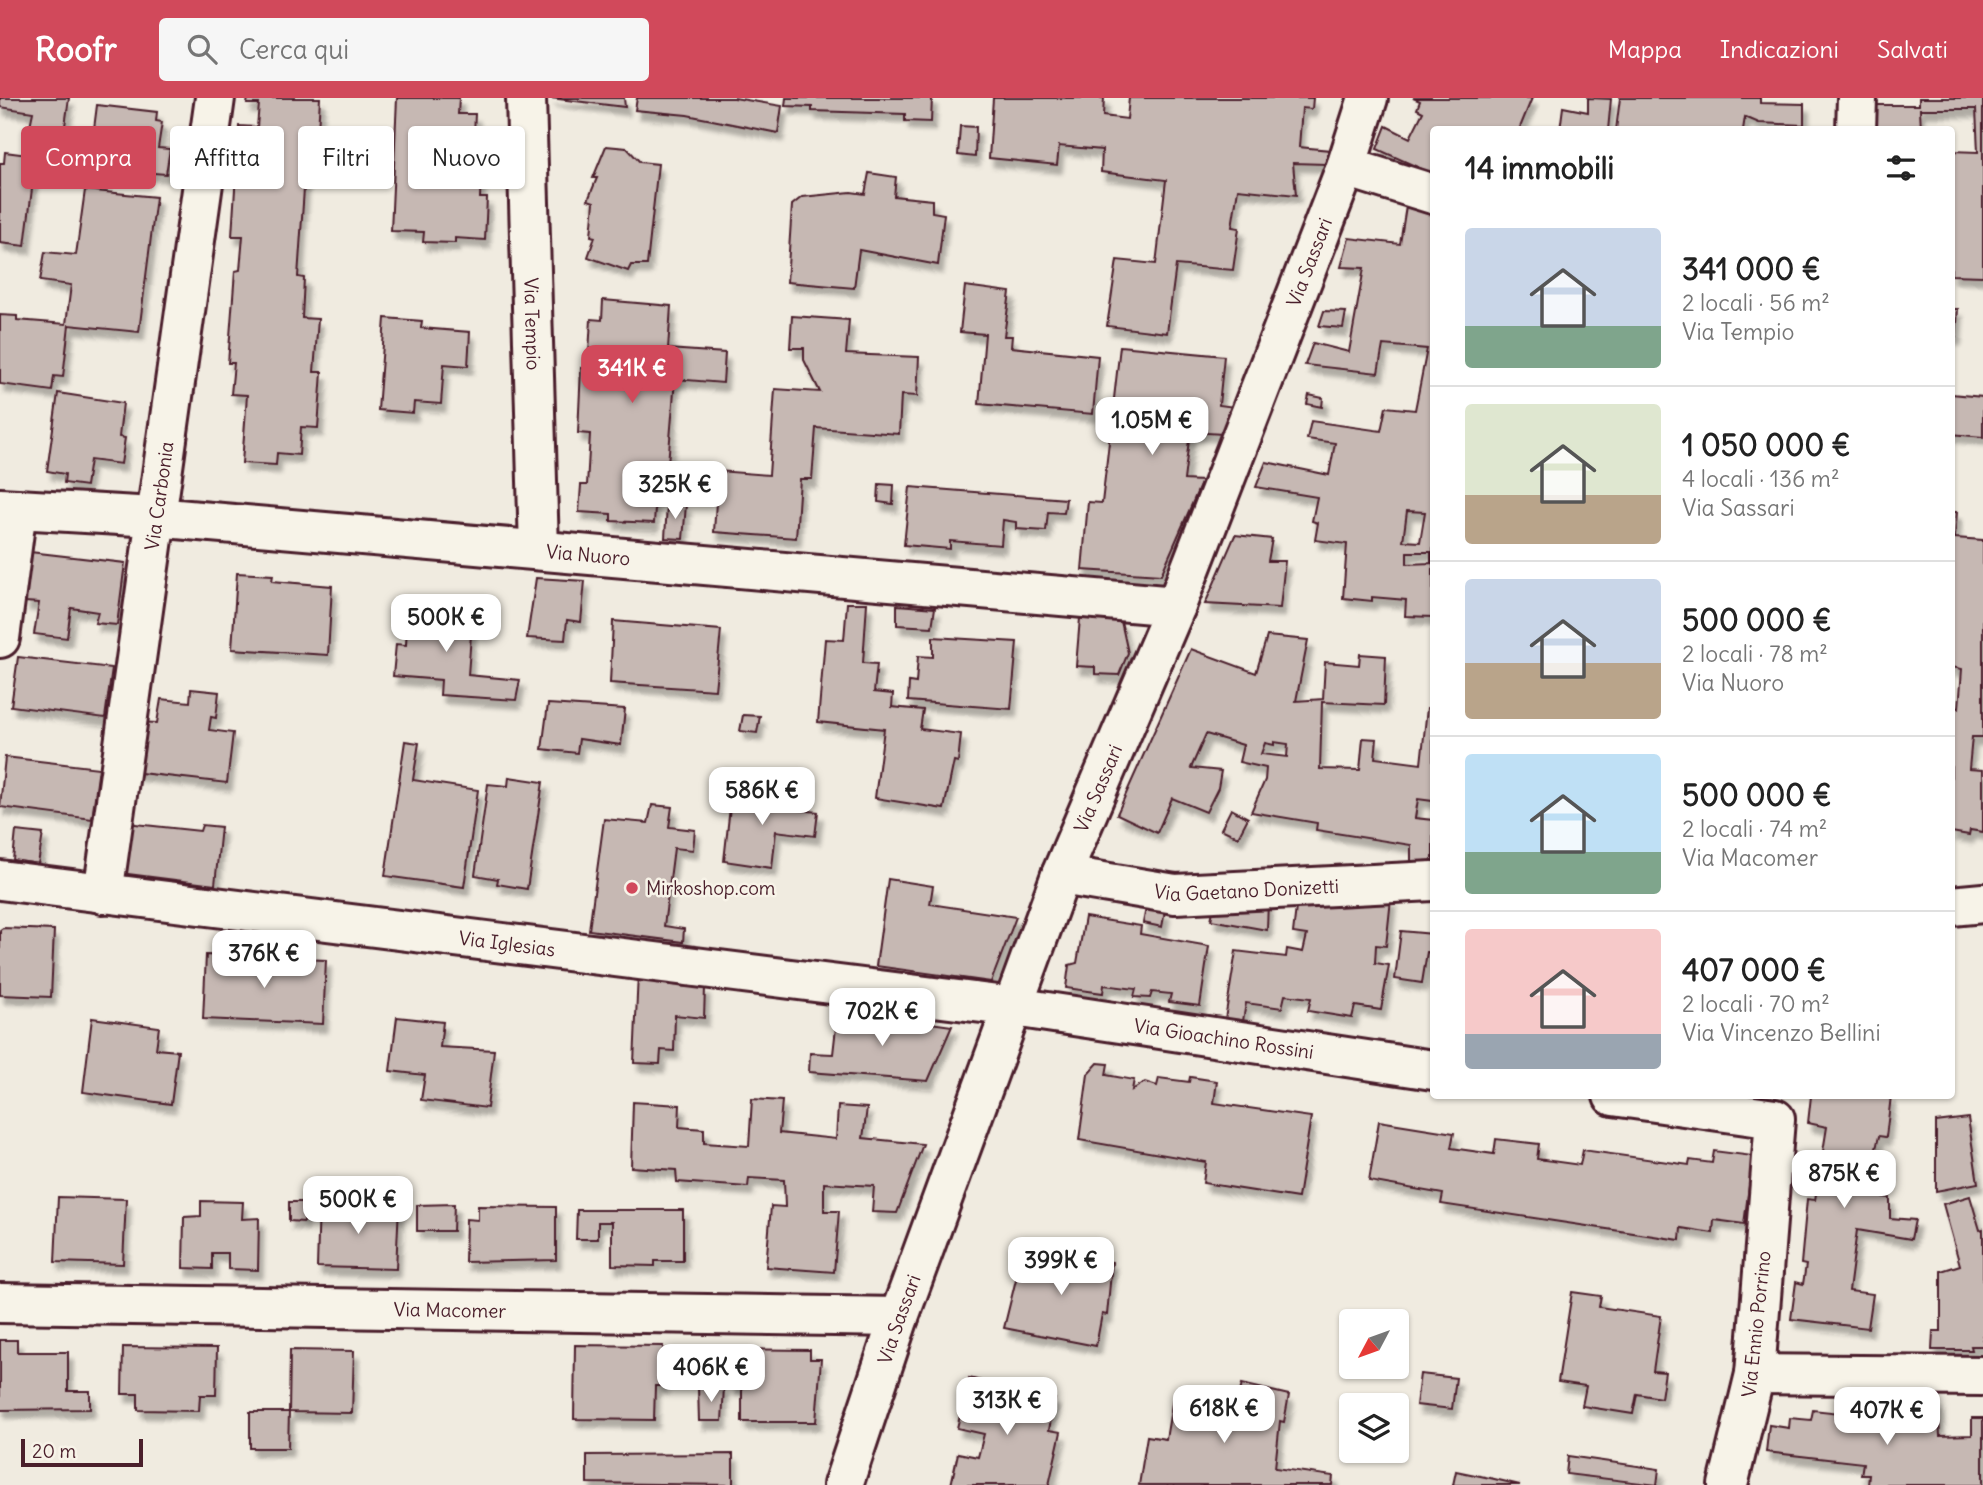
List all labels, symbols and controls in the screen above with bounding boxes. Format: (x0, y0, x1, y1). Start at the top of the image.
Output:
search box (159, 18, 649, 81)
text: Roofr (35, 28, 117, 70)
icon: search (183, 30, 221, 68)
text: Cerca qui (239, 33, 349, 66)
text: Mappa (1608, 34, 1682, 64)
text: Indicazioni (1720, 34, 1839, 64)
text: Salvati (1877, 34, 1948, 64)
chip: Compra (21, 126, 156, 189)
chip: Affitta (170, 126, 284, 189)
chip: Filtri (298, 126, 394, 189)
chip: Nuovo (408, 126, 525, 189)
text: 14 immobili (1465, 149, 1614, 187)
icon: filters (1882, 149, 1920, 187)
street label: Via Sassari (1281, 214, 1337, 310)
text: 341 000 € (1682, 250, 1821, 288)
icon: home (1521, 256, 1605, 340)
street label: Via Tempio (519, 277, 546, 371)
text: 2 locali · 56 m² (1682, 288, 1830, 317)
text: Via Tempio (1682, 317, 1794, 346)
pin: 341K € (575, 345, 689, 405)
text: 341K € (597, 353, 667, 382)
pin: 1.05M € (1087, 398, 1217, 457)
text: 1.05M € (1111, 405, 1193, 434)
text: 1 050 000 € (1682, 426, 1851, 464)
icon: home (1521, 432, 1605, 516)
street label: Via Carbonia (139, 440, 179, 552)
pin: 325K € (618, 462, 732, 521)
text: 4 locali · 136 m² (1682, 464, 1840, 493)
text: 325K € (638, 469, 712, 498)
text: Via Sassari (1682, 493, 1795, 522)
street label: Via Nuoro (545, 539, 631, 570)
pin: 500K € (389, 594, 503, 654)
text: 500 000 € (1682, 601, 1832, 639)
text: 500K € (407, 602, 485, 631)
icon: home (1521, 607, 1605, 691)
text: 2 locali · 78 m² (1682, 639, 1828, 668)
text: Via Nuoro (1682, 668, 1784, 697)
street label: Via Sassari (1069, 741, 1127, 836)
pin: 586K € (705, 768, 819, 827)
text: 586K € (725, 775, 799, 804)
text: 500 000 € (1682, 776, 1832, 814)
icon: home (1521, 782, 1605, 866)
text: 2 locali · 74 m² (1682, 814, 1827, 843)
text: Via Macomer (1682, 843, 1818, 872)
street label: Via Gaetano Donizetti (1152, 874, 1339, 906)
place label: Mirkoshop.com (646, 876, 775, 900)
marker: Mirkoshop.com (624, 880, 640, 896)
street label: Via Iglesias (457, 926, 557, 961)
pin: 376K € (207, 930, 321, 990)
text: 376K € (228, 938, 300, 967)
text: 407 000 € (1682, 951, 1826, 989)
icon: home (1521, 957, 1605, 1041)
pin: 702K € (825, 988, 939, 1048)
text: 2 locali · 70 m² (1682, 989, 1830, 1018)
text: 702K € (845, 996, 919, 1025)
street label: Via Gioachino Rossini (1132, 1013, 1315, 1064)
text: Via Vincenzo Bellini (1682, 1018, 1881, 1047)
pin: 875K € (1787, 1150, 1901, 1210)
text: 875K € (1808, 1158, 1880, 1187)
pin: 500K € (301, 1176, 415, 1236)
text: 500K € (319, 1184, 397, 1213)
pin: 399K € (1004, 1238, 1118, 1297)
text: 399K € (1024, 1245, 1098, 1274)
street label: Via Ennio Porrino (1736, 1250, 1776, 1398)
street label: Via Sassari (872, 1271, 926, 1367)
street label: Via Macomer (394, 1297, 507, 1323)
north arrow (1339, 1309, 1409, 1379)
map controls (1339, 1309, 1409, 1463)
pin: 406K € (654, 1344, 768, 1404)
text: 406K € (673, 1352, 749, 1381)
pin: 313K € (950, 1378, 1064, 1437)
text: 313K € (972, 1385, 1042, 1414)
pin: 618K € (1167, 1386, 1281, 1445)
pin: 407K € (1830, 1388, 1944, 1447)
text: 618K € (1189, 1393, 1259, 1422)
button: layers (1339, 1393, 1409, 1463)
text: 407K € (1850, 1395, 1924, 1424)
scale bar (21, 1436, 144, 1468)
text: 20 m (32, 1439, 76, 1463)

